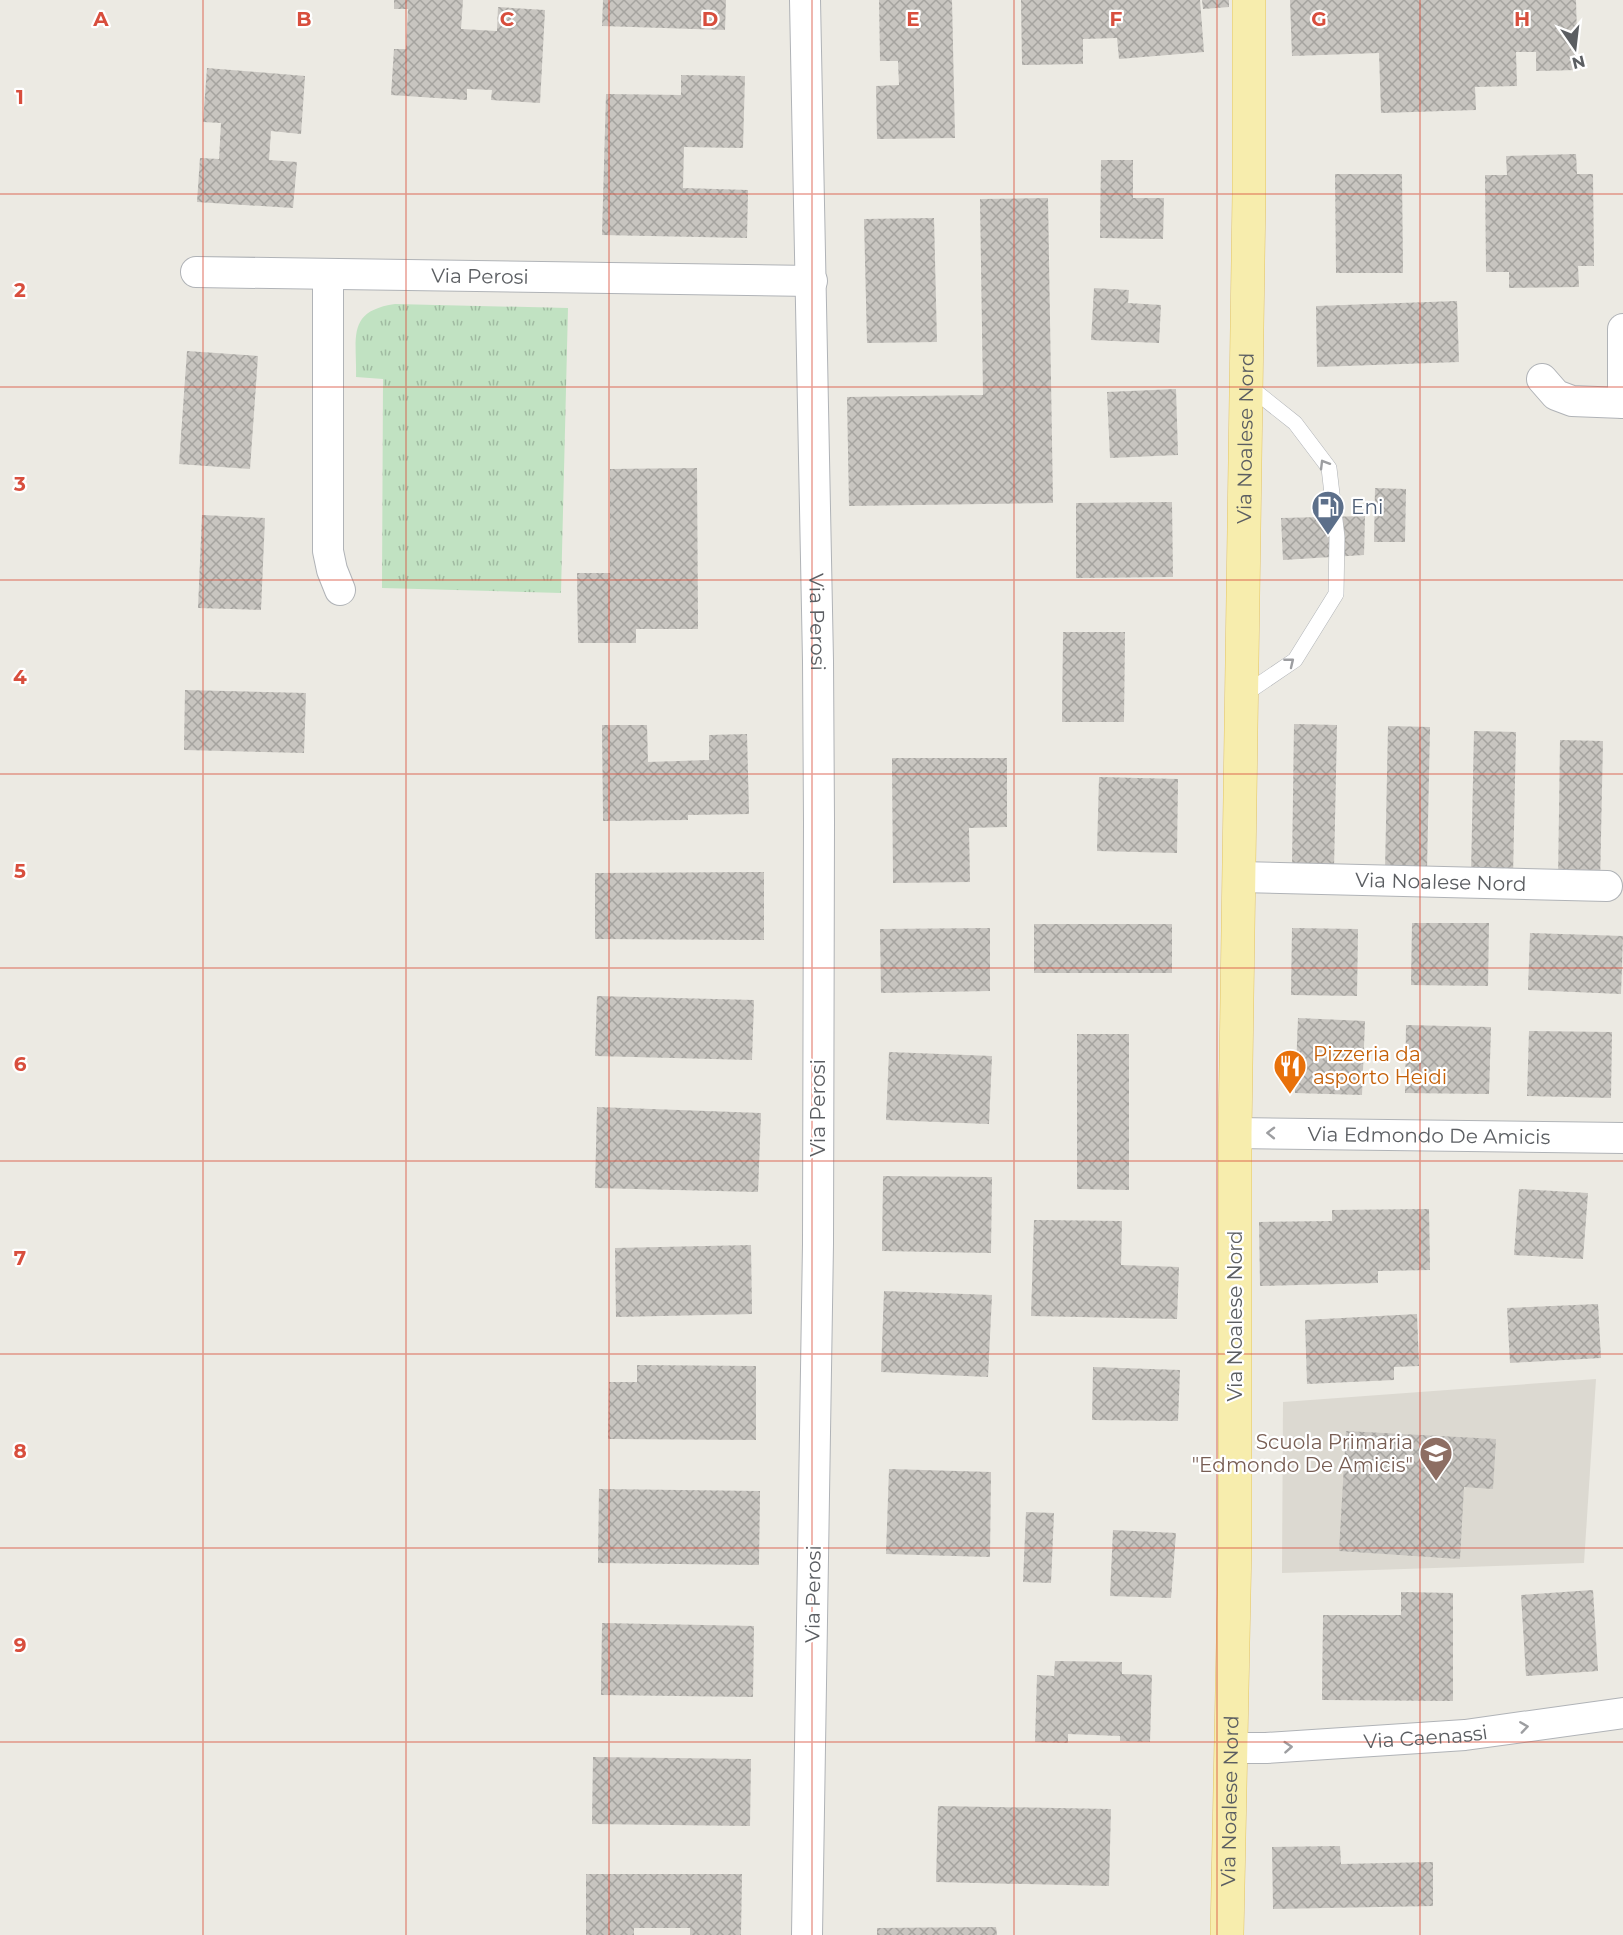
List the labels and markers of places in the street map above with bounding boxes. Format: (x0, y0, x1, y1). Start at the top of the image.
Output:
fuel station icon: Eni (1310, 489, 1346, 536)
place label: Eni (1351, 495, 1383, 519)
place label: Pizzeria da asporto Heidi (1313, 1042, 1447, 1089)
restaurant icon: Pizzeria da asporto Heidi (1272, 1048, 1308, 1095)
place label: Scuola Primaria "Edmondo De Amicis" (1192, 1430, 1413, 1477)
school or university icon: Scuola Primaria "Edmondo De Amicis" (1418, 1435, 1454, 1482)

